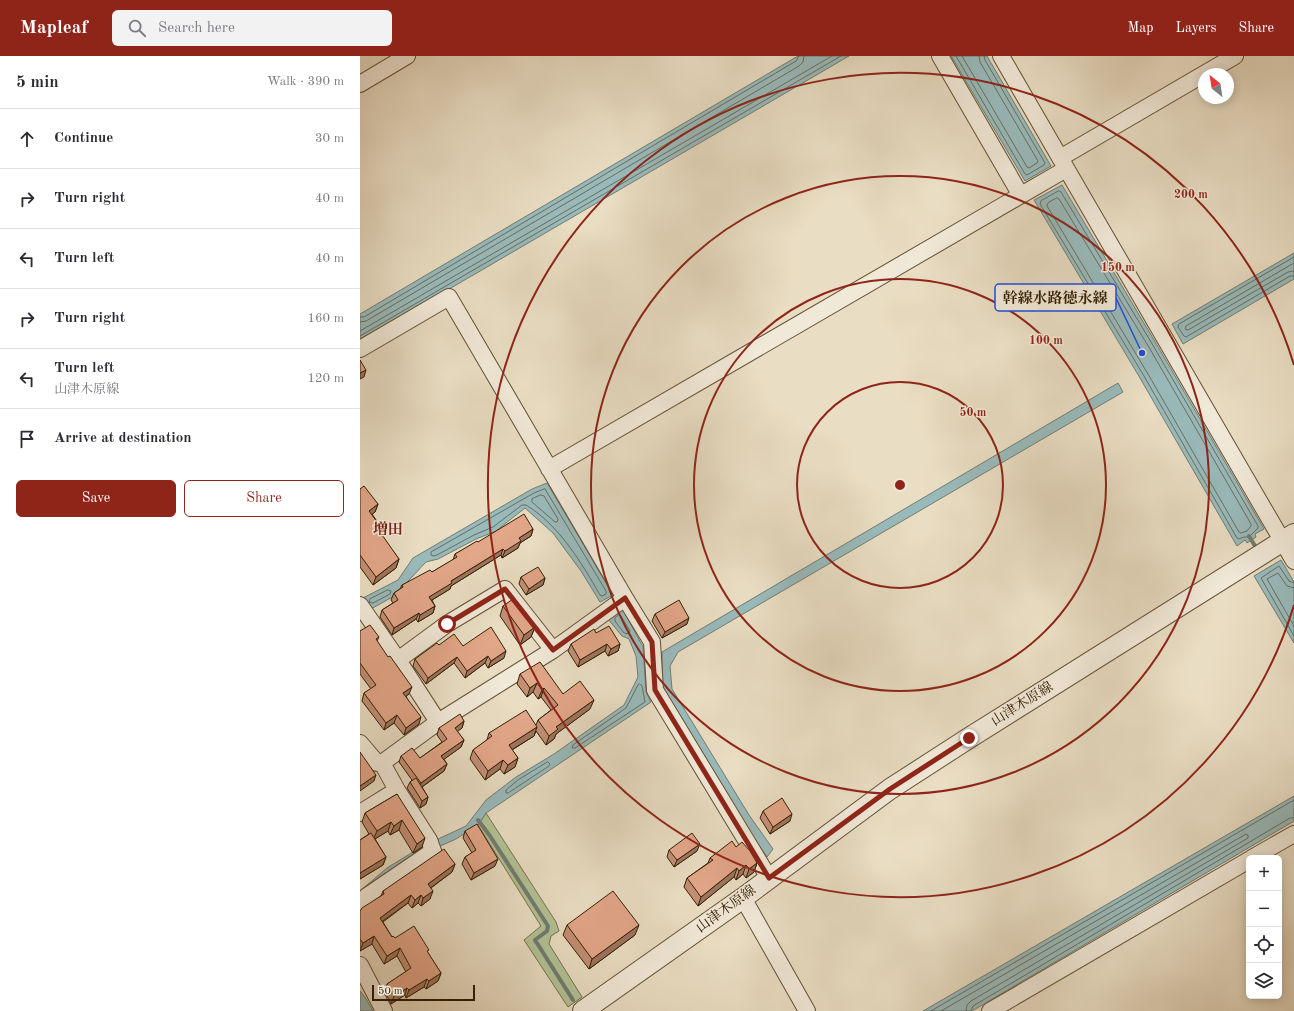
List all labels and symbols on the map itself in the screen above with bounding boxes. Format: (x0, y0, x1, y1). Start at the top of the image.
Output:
north arrow (1198, 68, 1234, 104)
text: 200 m (1174, 189, 1208, 201)
text: 150 m (1101, 261, 1135, 274)
callout: 幹線水路徳永線 (995, 284, 1116, 311)
text: 幹線水路徳永線 (1002, 289, 1108, 307)
text: 100 m (1029, 335, 1063, 347)
text: 50 m (960, 406, 987, 419)
centre of rings (893, 478, 907, 492)
district label: 増田 (373, 521, 403, 538)
route start (438, 615, 456, 633)
street label: 山津木原線 (988, 679, 1055, 728)
route end (960, 729, 978, 747)
street label: 山津木原線 (693, 882, 758, 935)
scale bar (372, 983, 475, 1002)

